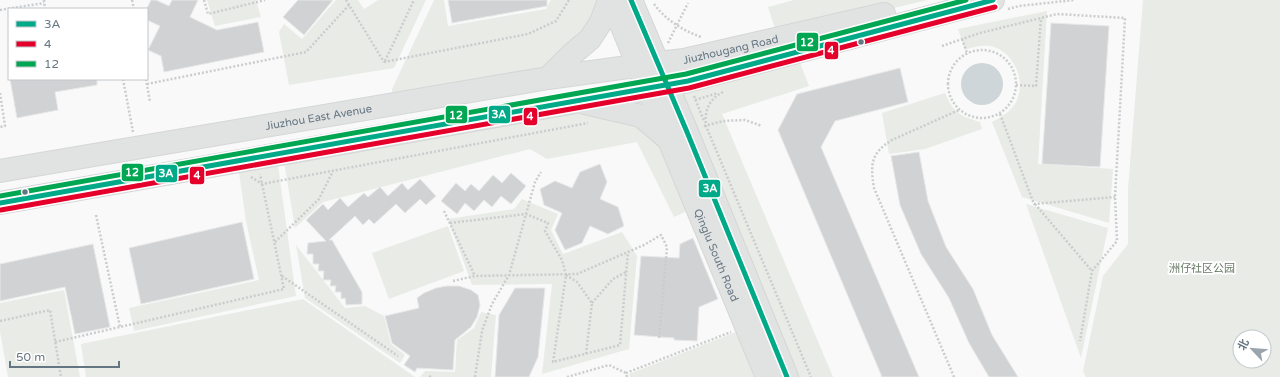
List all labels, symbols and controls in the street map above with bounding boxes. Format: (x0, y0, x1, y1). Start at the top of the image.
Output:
legend (8, 8, 148, 80)
text: 3A (44, 17, 61, 31)
street label: Jiuzhougang Road (682, 32, 780, 67)
line badge: 12 (796, 32, 819, 52)
text: 12 (800, 36, 814, 49)
text: 4 (44, 37, 52, 51)
unlabelled marker (856, 37, 866, 47)
line badge: 4 (824, 41, 839, 60)
text: 4 (828, 44, 835, 57)
text: 12 (44, 57, 59, 71)
street label: Jiuzhou East Avenue (264, 102, 373, 132)
line badge: 12 (445, 105, 468, 124)
line badge: 3A (488, 105, 511, 124)
line badge: 4 (523, 107, 538, 126)
text: 3A (491, 108, 507, 121)
text: 12 (449, 109, 463, 122)
text: 4 (527, 110, 534, 123)
line badge: 12 (121, 163, 144, 182)
line badge: 3A (155, 164, 178, 183)
text: 12 (125, 166, 139, 179)
line badge: 4 (189, 166, 205, 185)
text: 3A (158, 167, 174, 180)
text: 4 (194, 169, 201, 182)
line badge: 3A (698, 179, 721, 198)
text: 3A (702, 182, 718, 195)
unlabelled marker (20, 187, 30, 197)
street label: Qinglu South Road (692, 207, 742, 303)
park label: 洲仔社区公园 (1169, 262, 1235, 275)
north arrow (1232, 329, 1272, 369)
text: 北 (1235, 337, 1252, 353)
scale bar (10, 343, 119, 369)
text: 50 m (16, 350, 45, 364)

